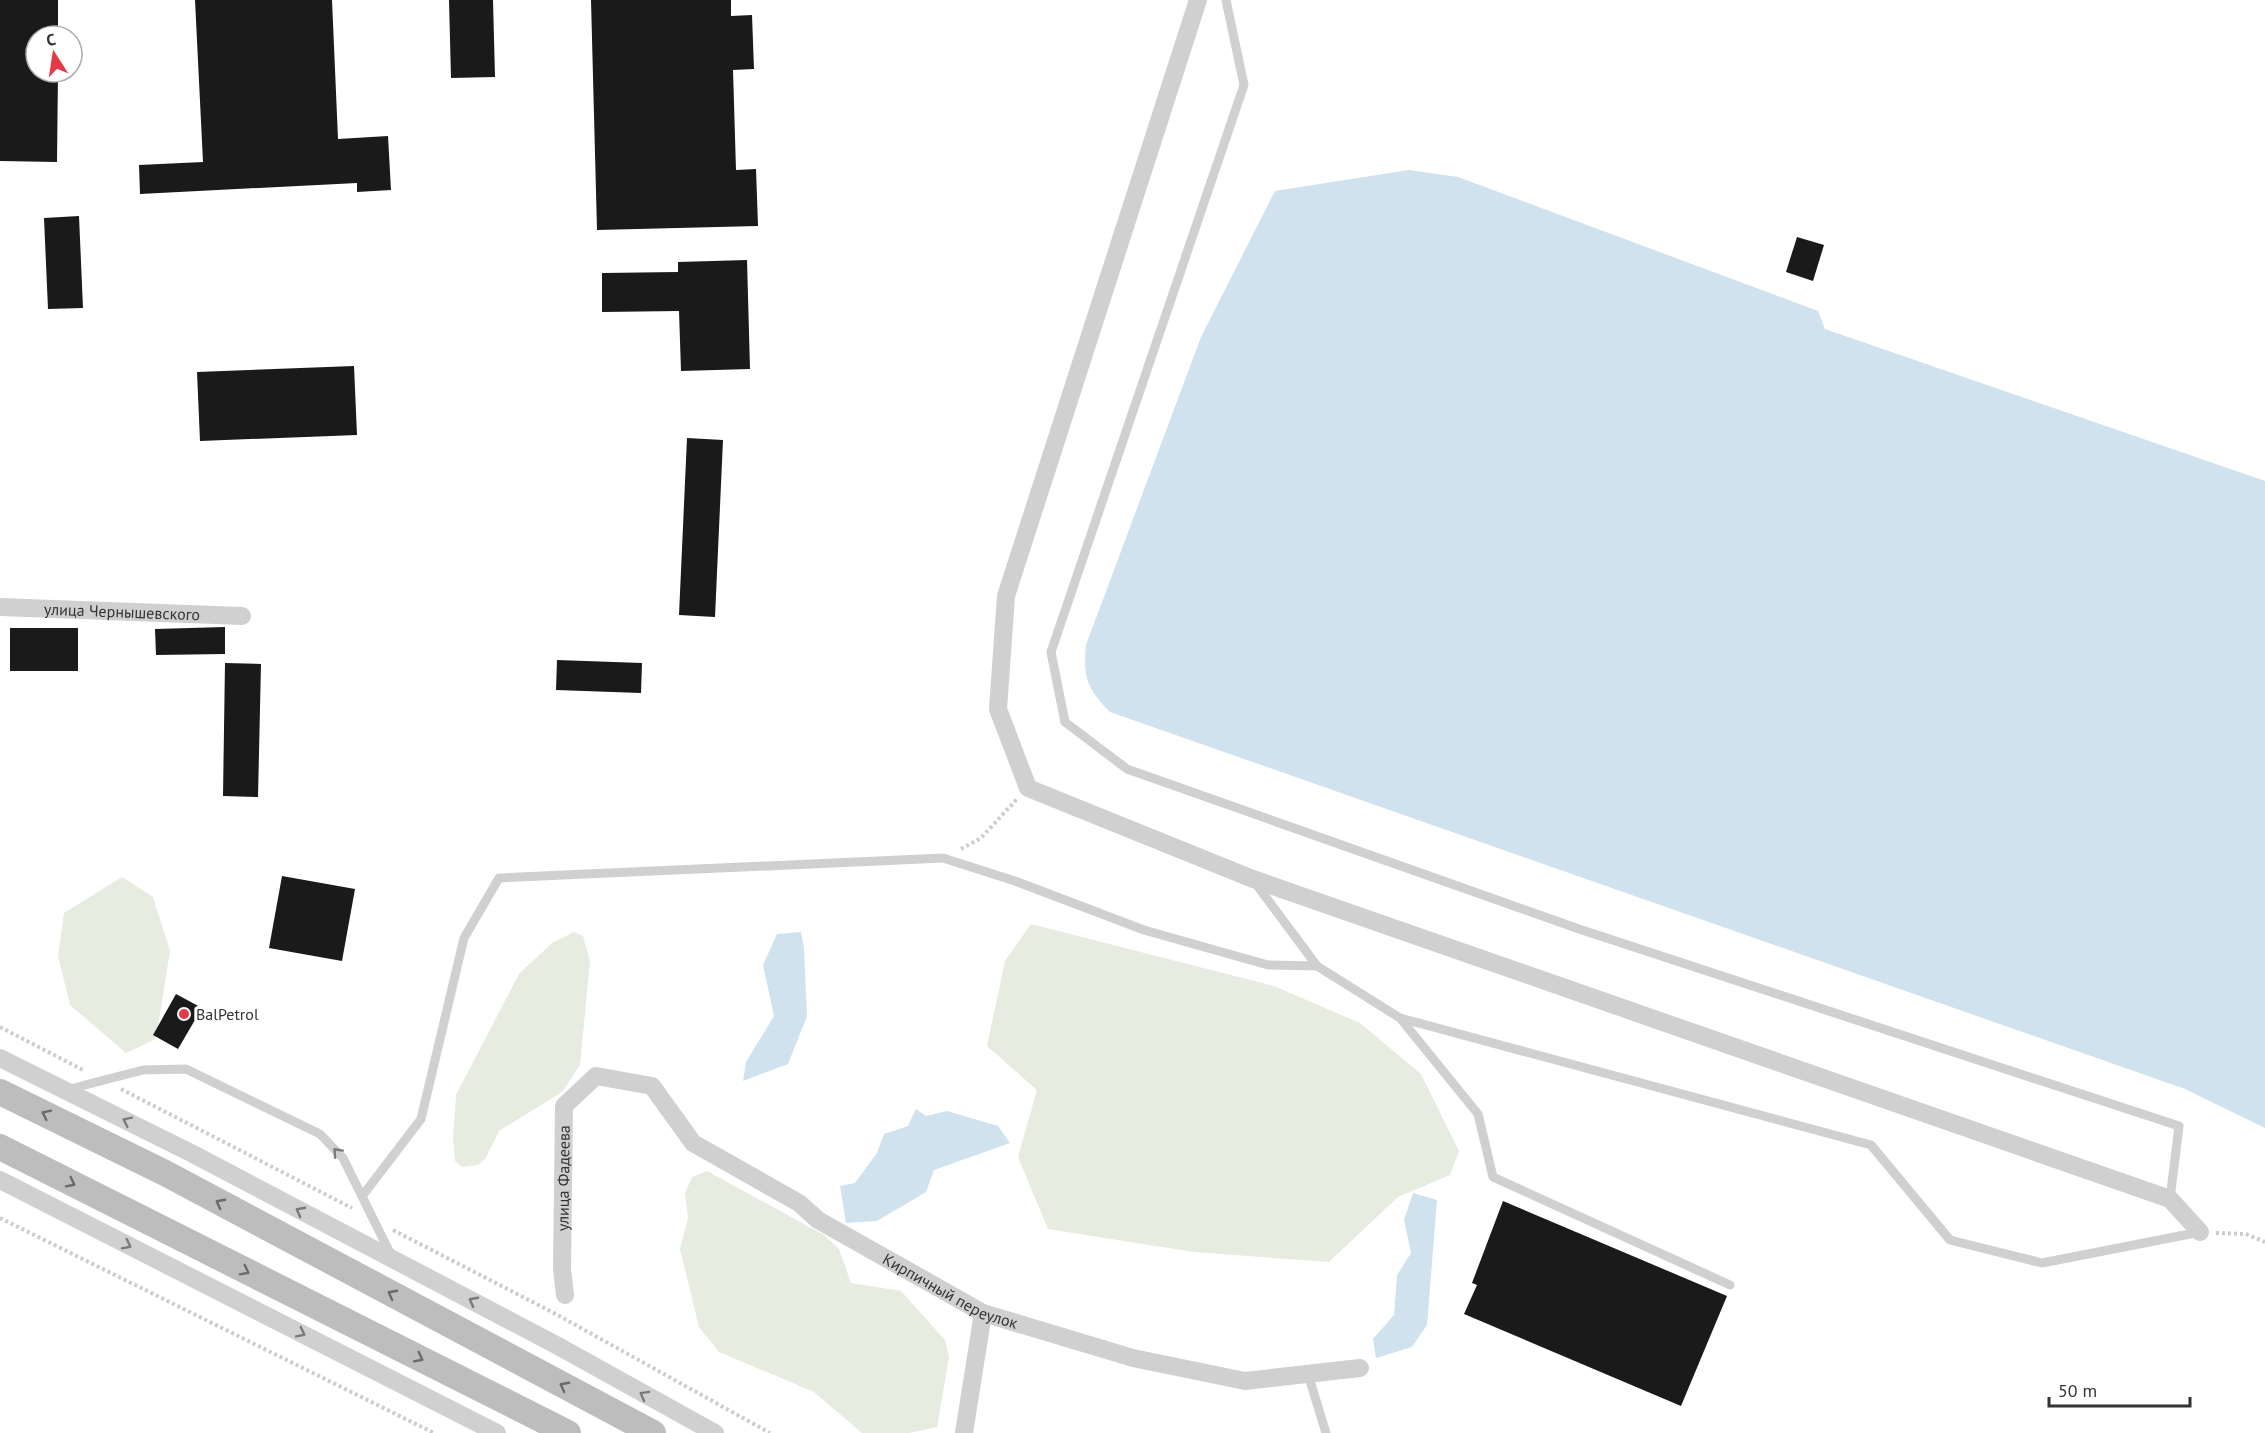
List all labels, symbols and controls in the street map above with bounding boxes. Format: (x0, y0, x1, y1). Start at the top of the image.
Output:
north arrow (24, 24, 84, 84)
text: С (44, 29, 57, 50)
street label: улица Чернышевского (44, 599, 200, 624)
place label: BalPetrol (196, 1004, 259, 1024)
marker: BalPetrol (177, 1007, 191, 1021)
one-way arrow (41, 1110, 52, 1122)
one-way arrow (123, 1117, 134, 1129)
street label: улица Фадеева (552, 1125, 574, 1231)
one-way arrow (333, 1148, 344, 1159)
one-way arrow (65, 1176, 75, 1187)
one-way arrow (215, 1198, 226, 1210)
one-way arrow (296, 1207, 307, 1218)
one-way arrow (121, 1237, 132, 1249)
street label: Кирпичный переулок (879, 1249, 1020, 1333)
one-way arrow (239, 1263, 250, 1275)
one-way arrow (388, 1290, 398, 1301)
one-way arrow (468, 1297, 479, 1309)
one-way arrow (294, 1326, 305, 1337)
one-way arrow (413, 1351, 424, 1363)
scale bar (2049, 1370, 2190, 1408)
text: 50 m (2058, 1379, 2097, 1402)
one-way arrow (560, 1382, 570, 1393)
one-way arrow (640, 1391, 650, 1402)

